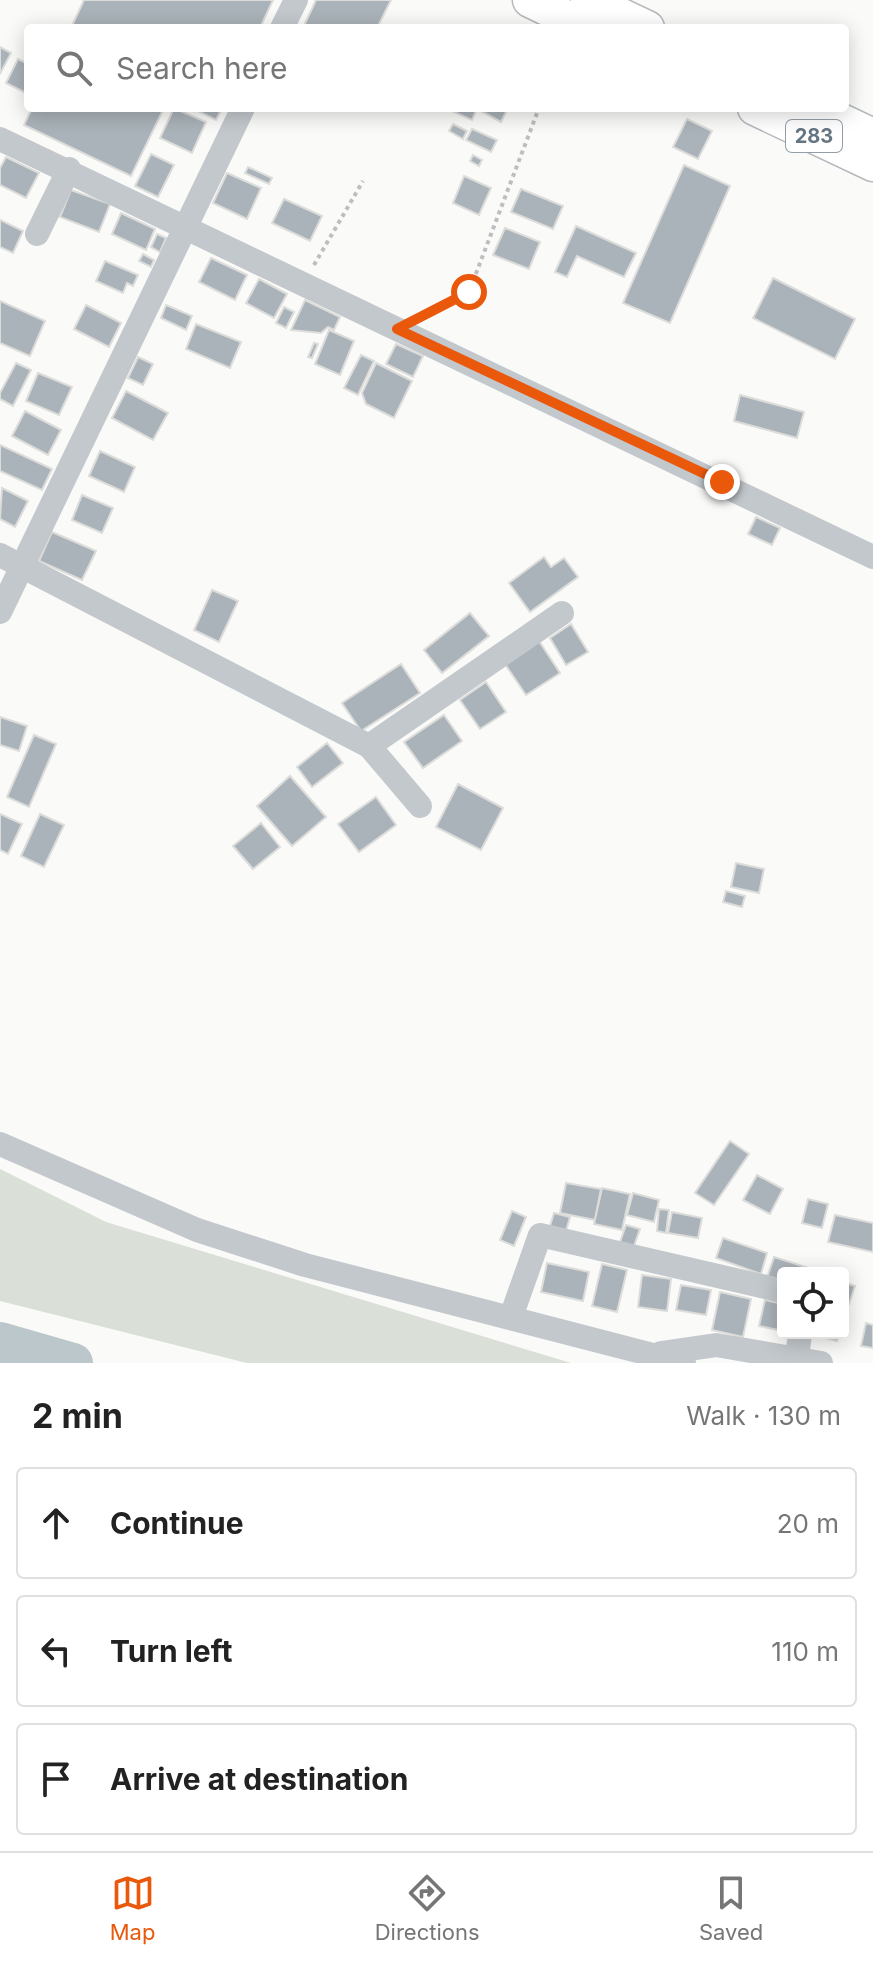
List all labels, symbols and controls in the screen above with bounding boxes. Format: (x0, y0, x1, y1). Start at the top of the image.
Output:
search box (24, 24, 849, 112)
icon: search (52, 46, 96, 90)
text: Search here (116, 50, 288, 86)
road number: 283 (786, 120, 842, 152)
route start (451, 274, 487, 310)
route end (704, 464, 740, 500)
map controls (777, 1267, 849, 1339)
button: locate (777, 1267, 849, 1339)
text: 2 min (32, 1395, 123, 1436)
text: Walk · 130 m (686, 1400, 841, 1431)
icon: ahead (34, 1501, 78, 1545)
text: Continue (110, 1505, 244, 1541)
text: 20 m (777, 1508, 839, 1539)
icon: left (34, 1629, 78, 1673)
text: Turn left (110, 1633, 232, 1669)
text: 110 m (771, 1636, 839, 1667)
icon: arrive (34, 1757, 78, 1801)
text: Arrive at destination (110, 1761, 408, 1797)
tab: Map (110, 1871, 155, 1945)
tab: Directions (375, 1871, 480, 1945)
tab: Saved (699, 1871, 763, 1945)

